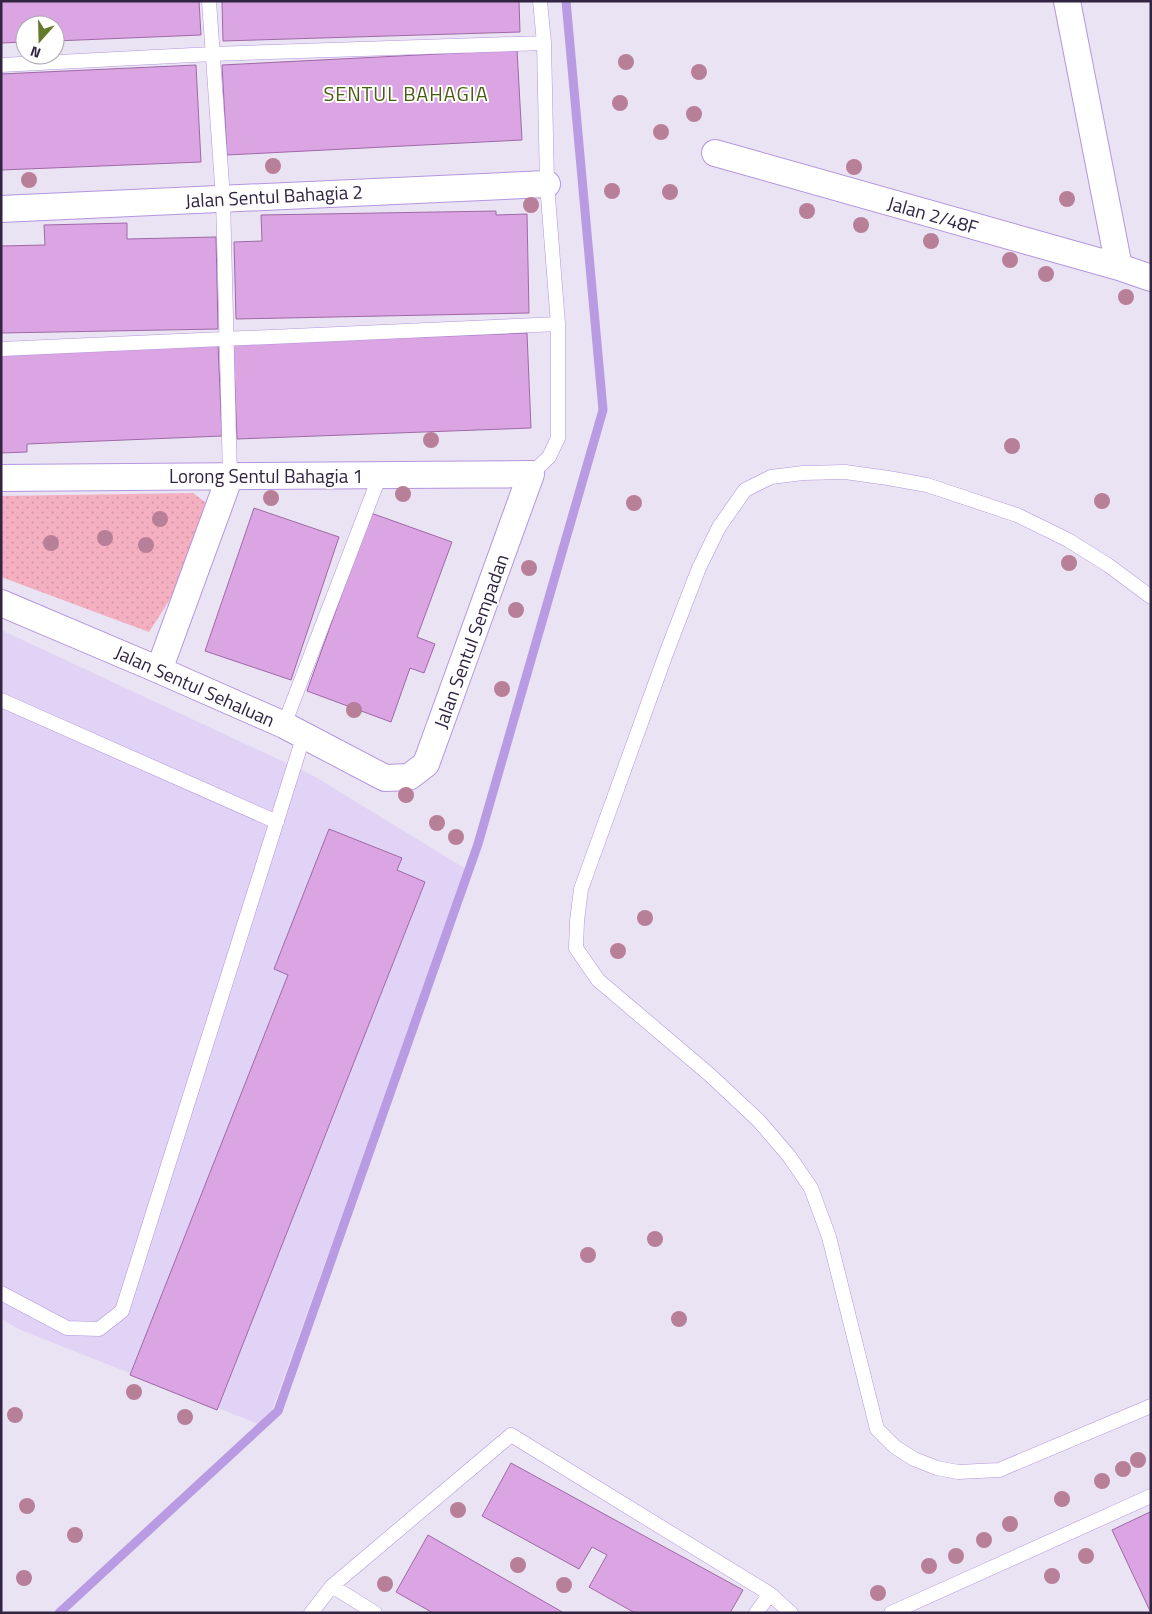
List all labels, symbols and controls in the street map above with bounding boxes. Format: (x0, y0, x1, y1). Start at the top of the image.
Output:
north arrow (15, 15, 65, 65)
text: N (27, 41, 44, 64)
district label: SENTUL BAHAGIA (323, 78, 489, 109)
street label: Jalan Sentul Bahagia 2 (184, 176, 364, 215)
street label: Jalan 2/48F (884, 188, 982, 241)
street label: Lorong Sentul Bahagia 1 (169, 461, 363, 490)
street label: Jalan Sentul Sempadan (425, 550, 516, 732)
street label: Jalan Sentul Sehaluan (111, 637, 280, 734)

